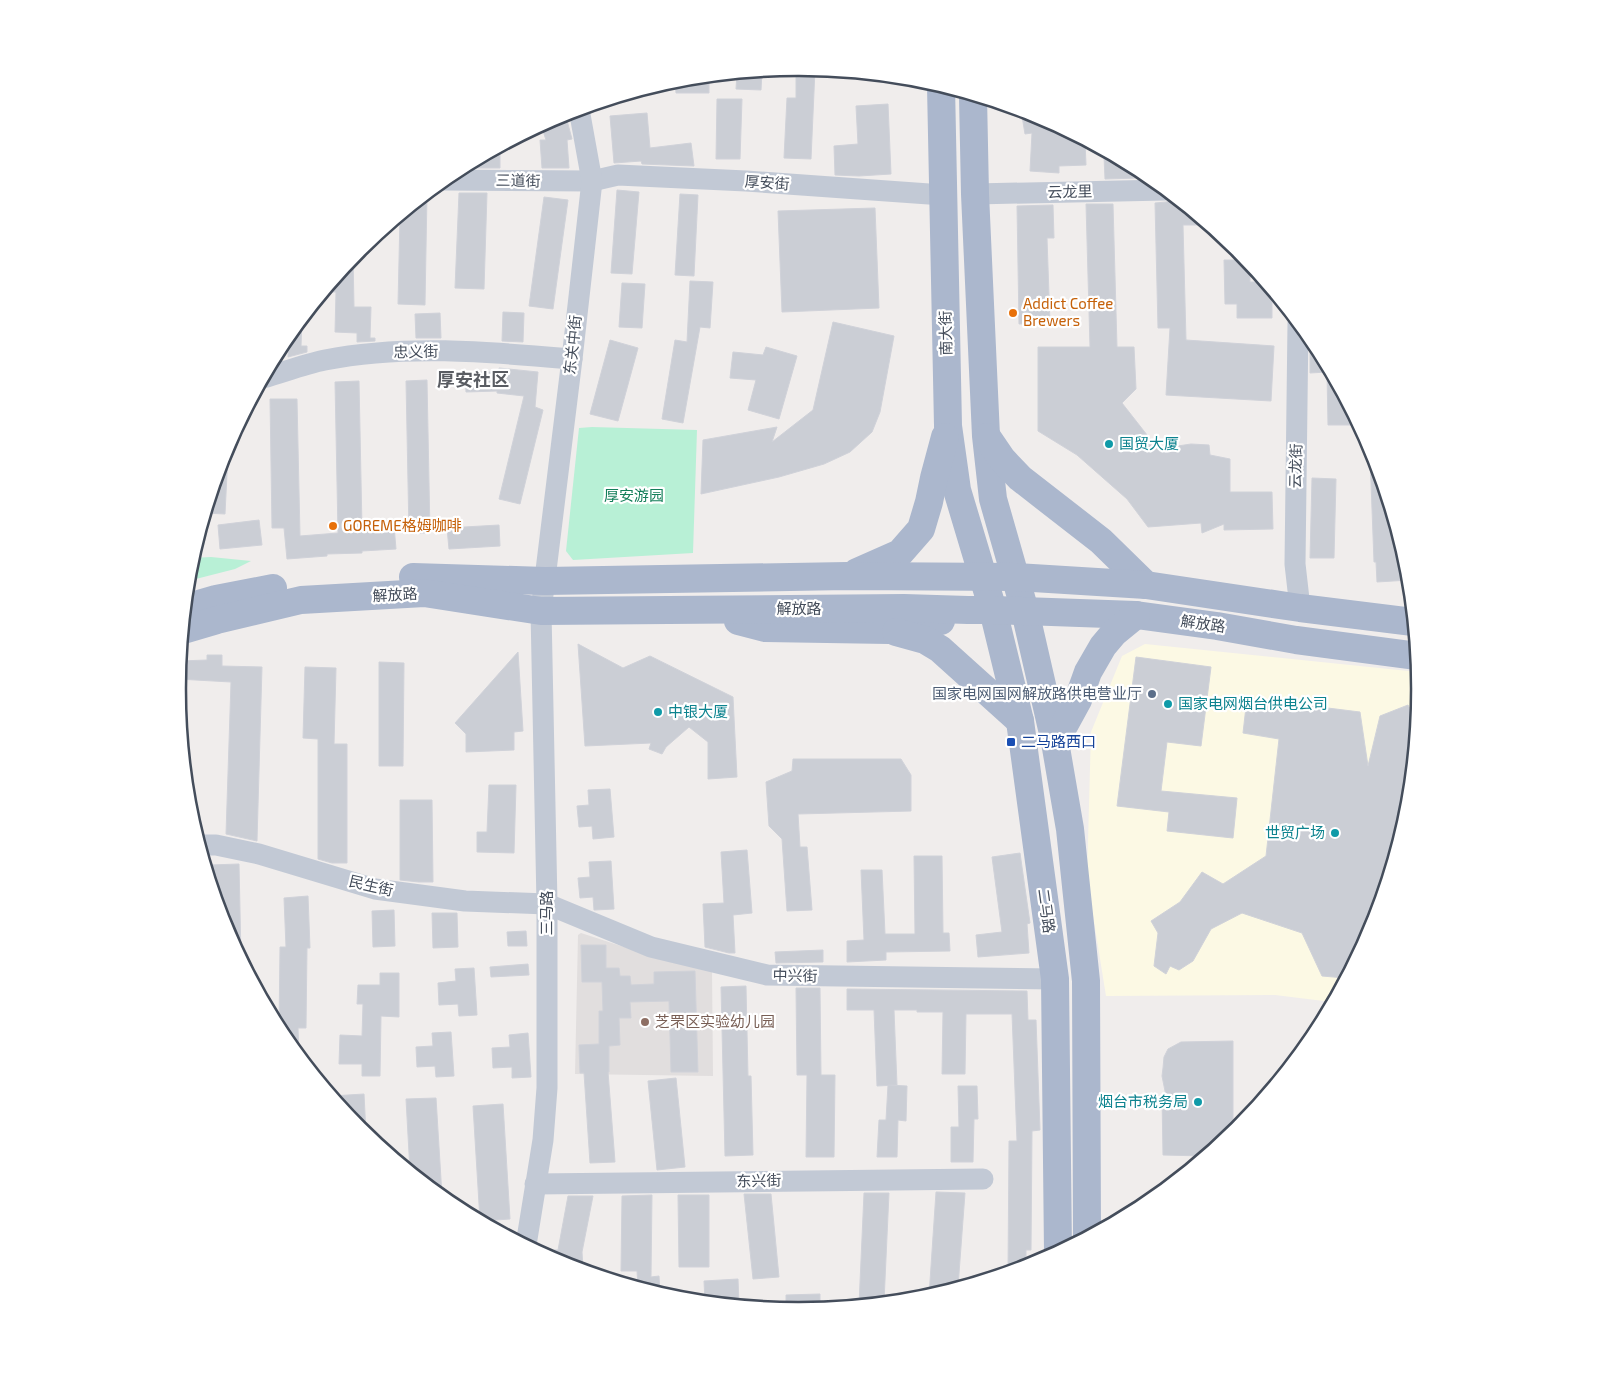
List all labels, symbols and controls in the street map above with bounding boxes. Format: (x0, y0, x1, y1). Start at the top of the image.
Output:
street label: 三道街 (495, 171, 541, 189)
street label: 厚安街 (744, 171, 790, 193)
street label: 云龙里 (1047, 182, 1093, 200)
place label: Addict Coffee Brewers (1023, 294, 1113, 329)
marker: Addict Coffee Brewers (1007, 307, 1019, 319)
street label: 南大街 (936, 310, 954, 356)
street label: 东关中街 (560, 314, 584, 376)
street label: 忠义街 (393, 342, 439, 360)
district label: 厚安社区 (437, 368, 509, 390)
place label: 国贸大厦 (1119, 434, 1179, 452)
marker: 国贸大厦 (1103, 438, 1115, 450)
street label: 云龙街 (1286, 443, 1304, 489)
park label: 厚安游园 (604, 486, 664, 504)
place label: GOREME格姆咖啡 (343, 516, 462, 534)
marker: GOREME格姆咖啡 (327, 520, 339, 532)
street label: 解放路 (372, 584, 418, 604)
street label: 解放路 (776, 599, 822, 617)
street label: 解放路 (1180, 611, 1227, 635)
place label: 国家电网国网解放路供电营业厅 (932, 684, 1142, 702)
marker: 国家电网国网解放路供电营业厅 (1146, 688, 1158, 700)
place label: 国家电网烟台供电公司 (1178, 694, 1328, 712)
marker: 国家电网烟台供电公司 (1162, 698, 1174, 710)
place label: 中银大厦 (668, 702, 728, 720)
marker: 中银大厦 (652, 706, 664, 718)
place label: 二马路西口 (1021, 732, 1096, 750)
marker: 二马路西口 (1005, 736, 1017, 748)
place label: 世贸广场 (1265, 823, 1325, 841)
marker: 世贸广场 (1329, 827, 1341, 839)
street label: 民生街 (347, 871, 395, 899)
street label: 二马路 (1035, 887, 1059, 934)
street label: 三马路 (537, 890, 555, 936)
street label: 中兴街 (772, 966, 818, 984)
place label: 芝罘区实验幼儿园 (655, 1012, 775, 1030)
marker: 芝罘区实验幼儿园 (639, 1016, 651, 1028)
place label: 烟台市税务局 (1098, 1092, 1188, 1110)
marker: 烟台市税务局 (1192, 1096, 1204, 1108)
street label: 东兴街 (736, 1171, 782, 1189)

